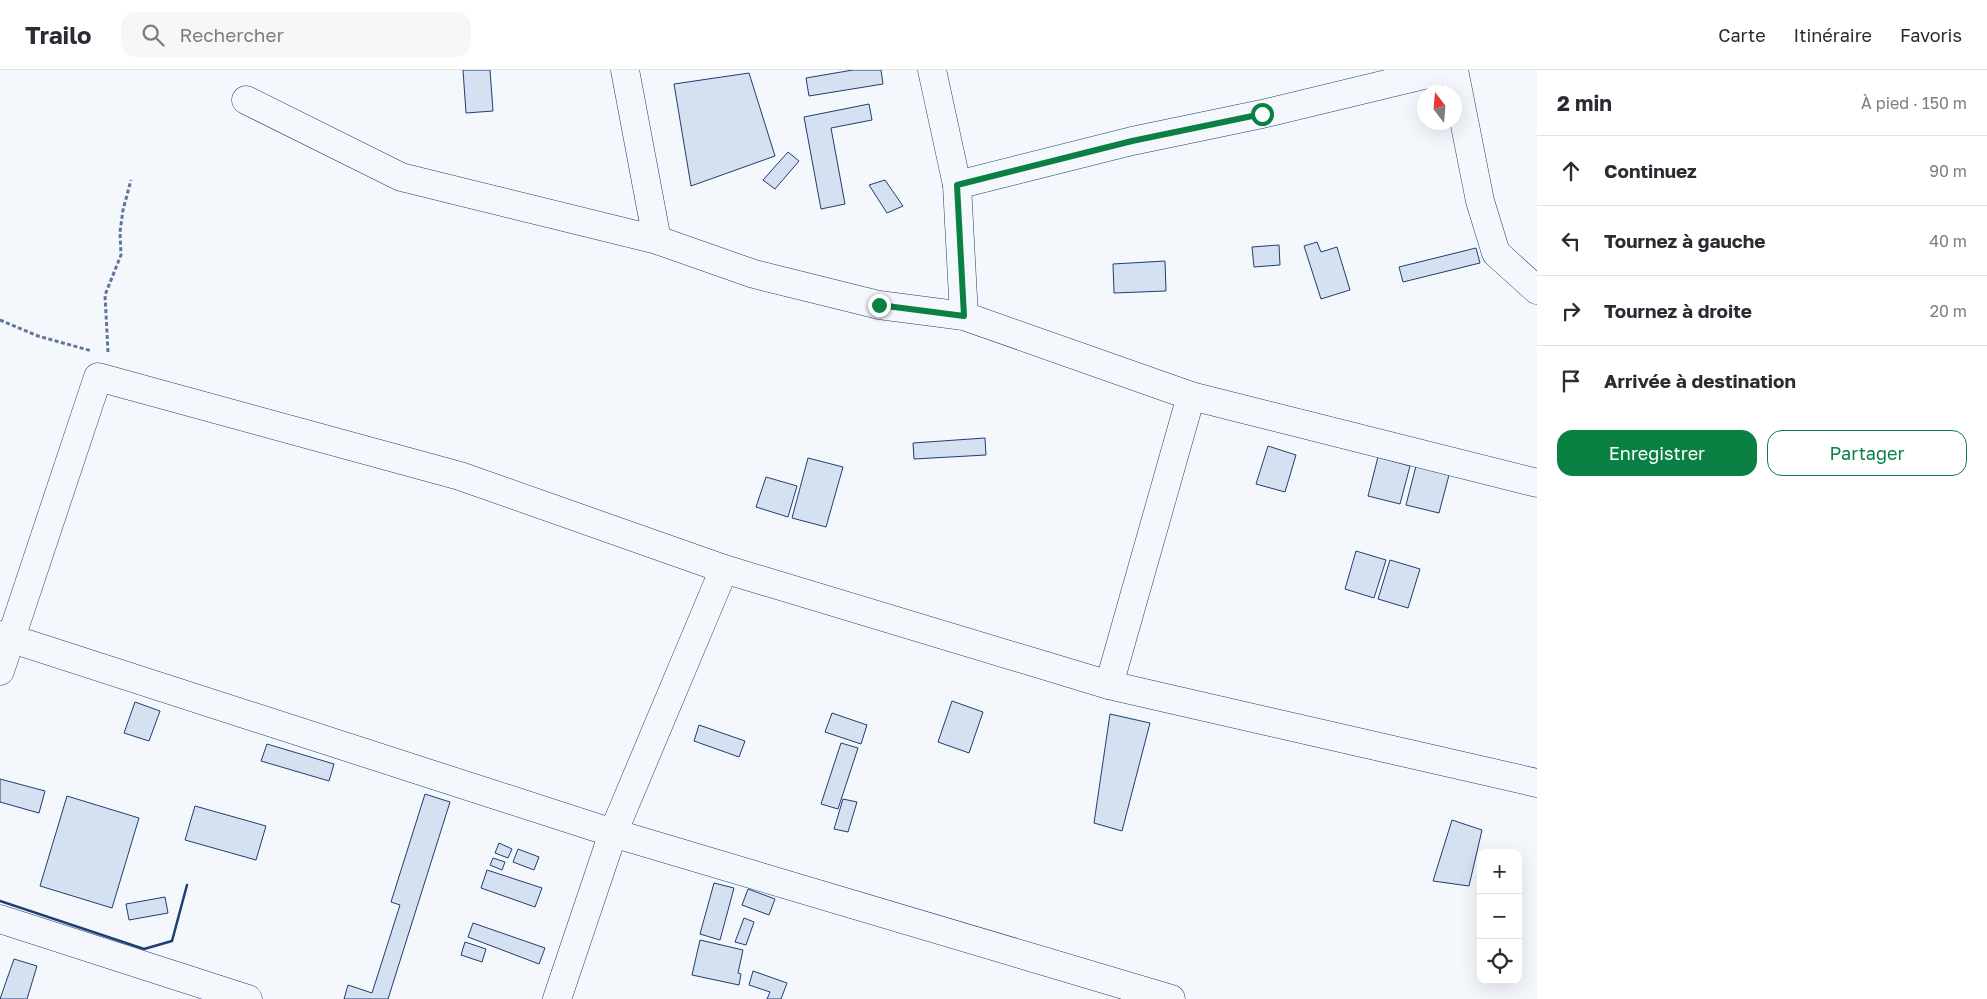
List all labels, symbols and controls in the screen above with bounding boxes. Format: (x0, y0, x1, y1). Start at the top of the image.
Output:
search box (121, 12, 471, 57)
text: Trailo (25, 20, 91, 49)
icon: search (139, 21, 167, 49)
text: Rechercher (179, 23, 284, 46)
text: Carte (1718, 24, 1766, 46)
text: Itinéraire (1794, 24, 1872, 46)
text: Favoris (1900, 24, 1962, 46)
north arrow (1417, 85, 1462, 130)
text: 2 min (1557, 90, 1612, 116)
text: À pied · 150 m (1861, 93, 1967, 113)
route start (1251, 103, 1274, 126)
icon: ahead (1557, 157, 1585, 185)
text: Continuez (1604, 159, 1697, 182)
text: 90 m (1929, 161, 1967, 181)
icon: left (1557, 227, 1585, 255)
text: Tournez à gauche (1604, 229, 1765, 252)
text: 40 m (1929, 231, 1967, 251)
route end (868, 294, 891, 317)
icon: right (1557, 297, 1585, 325)
text: Tournez à droite (1604, 299, 1752, 322)
text: 20 m (1930, 301, 1967, 321)
icon: arrive (1557, 367, 1585, 395)
text: Arrivée à destination (1604, 369, 1796, 392)
button: Enregistrer (1557, 430, 1757, 476)
button: Partager (1767, 430, 1967, 476)
map controls (1477, 849, 1522, 984)
button: + (1477, 849, 1522, 894)
button: − (1477, 894, 1522, 939)
button: locate (1477, 939, 1522, 984)

